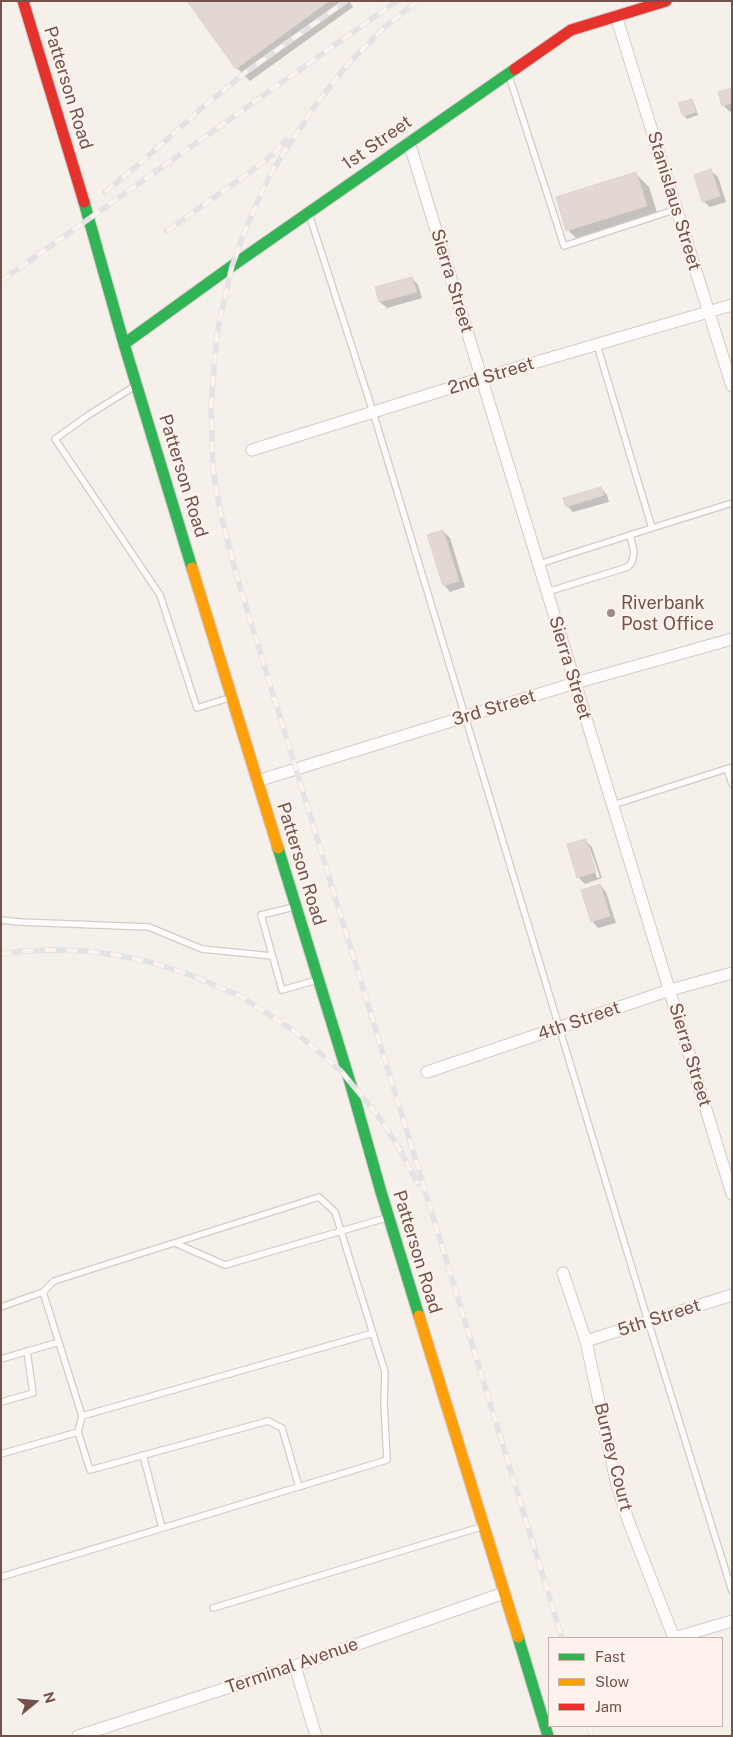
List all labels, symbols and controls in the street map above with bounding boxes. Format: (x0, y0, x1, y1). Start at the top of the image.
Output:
street label: Patterson Road (39, 24, 97, 152)
street label: 1st Street (338, 111, 416, 175)
street label: Stanislaus Street (643, 129, 705, 273)
street label: Sierra Street (426, 227, 478, 335)
street label: 2nd Street (445, 353, 537, 399)
street label: Patterson Road (154, 412, 212, 540)
place label: Riverbank Post Office (621, 592, 714, 634)
marker: Riverbank Post Office (605, 607, 617, 619)
street label: Sierra Street (544, 614, 596, 722)
street label: 3rd Street (450, 685, 538, 731)
street label: Patterson Road (272, 800, 330, 928)
street label: 4th Street (535, 997, 623, 1045)
street label: Sierra Street (664, 1001, 716, 1109)
street label: Patterson Road (388, 1188, 446, 1316)
street label: 5th Street (615, 1294, 703, 1342)
street label: Burney Court (589, 1401, 637, 1513)
street label: Terminal Avenue (223, 1633, 361, 1699)
legend (548, 1637, 723, 1727)
text: Fast (595, 1648, 625, 1665)
text: Slow (595, 1673, 629, 1690)
north arrow (10, 1677, 60, 1727)
text: N (40, 1690, 59, 1705)
text: Jam (595, 1698, 622, 1715)

